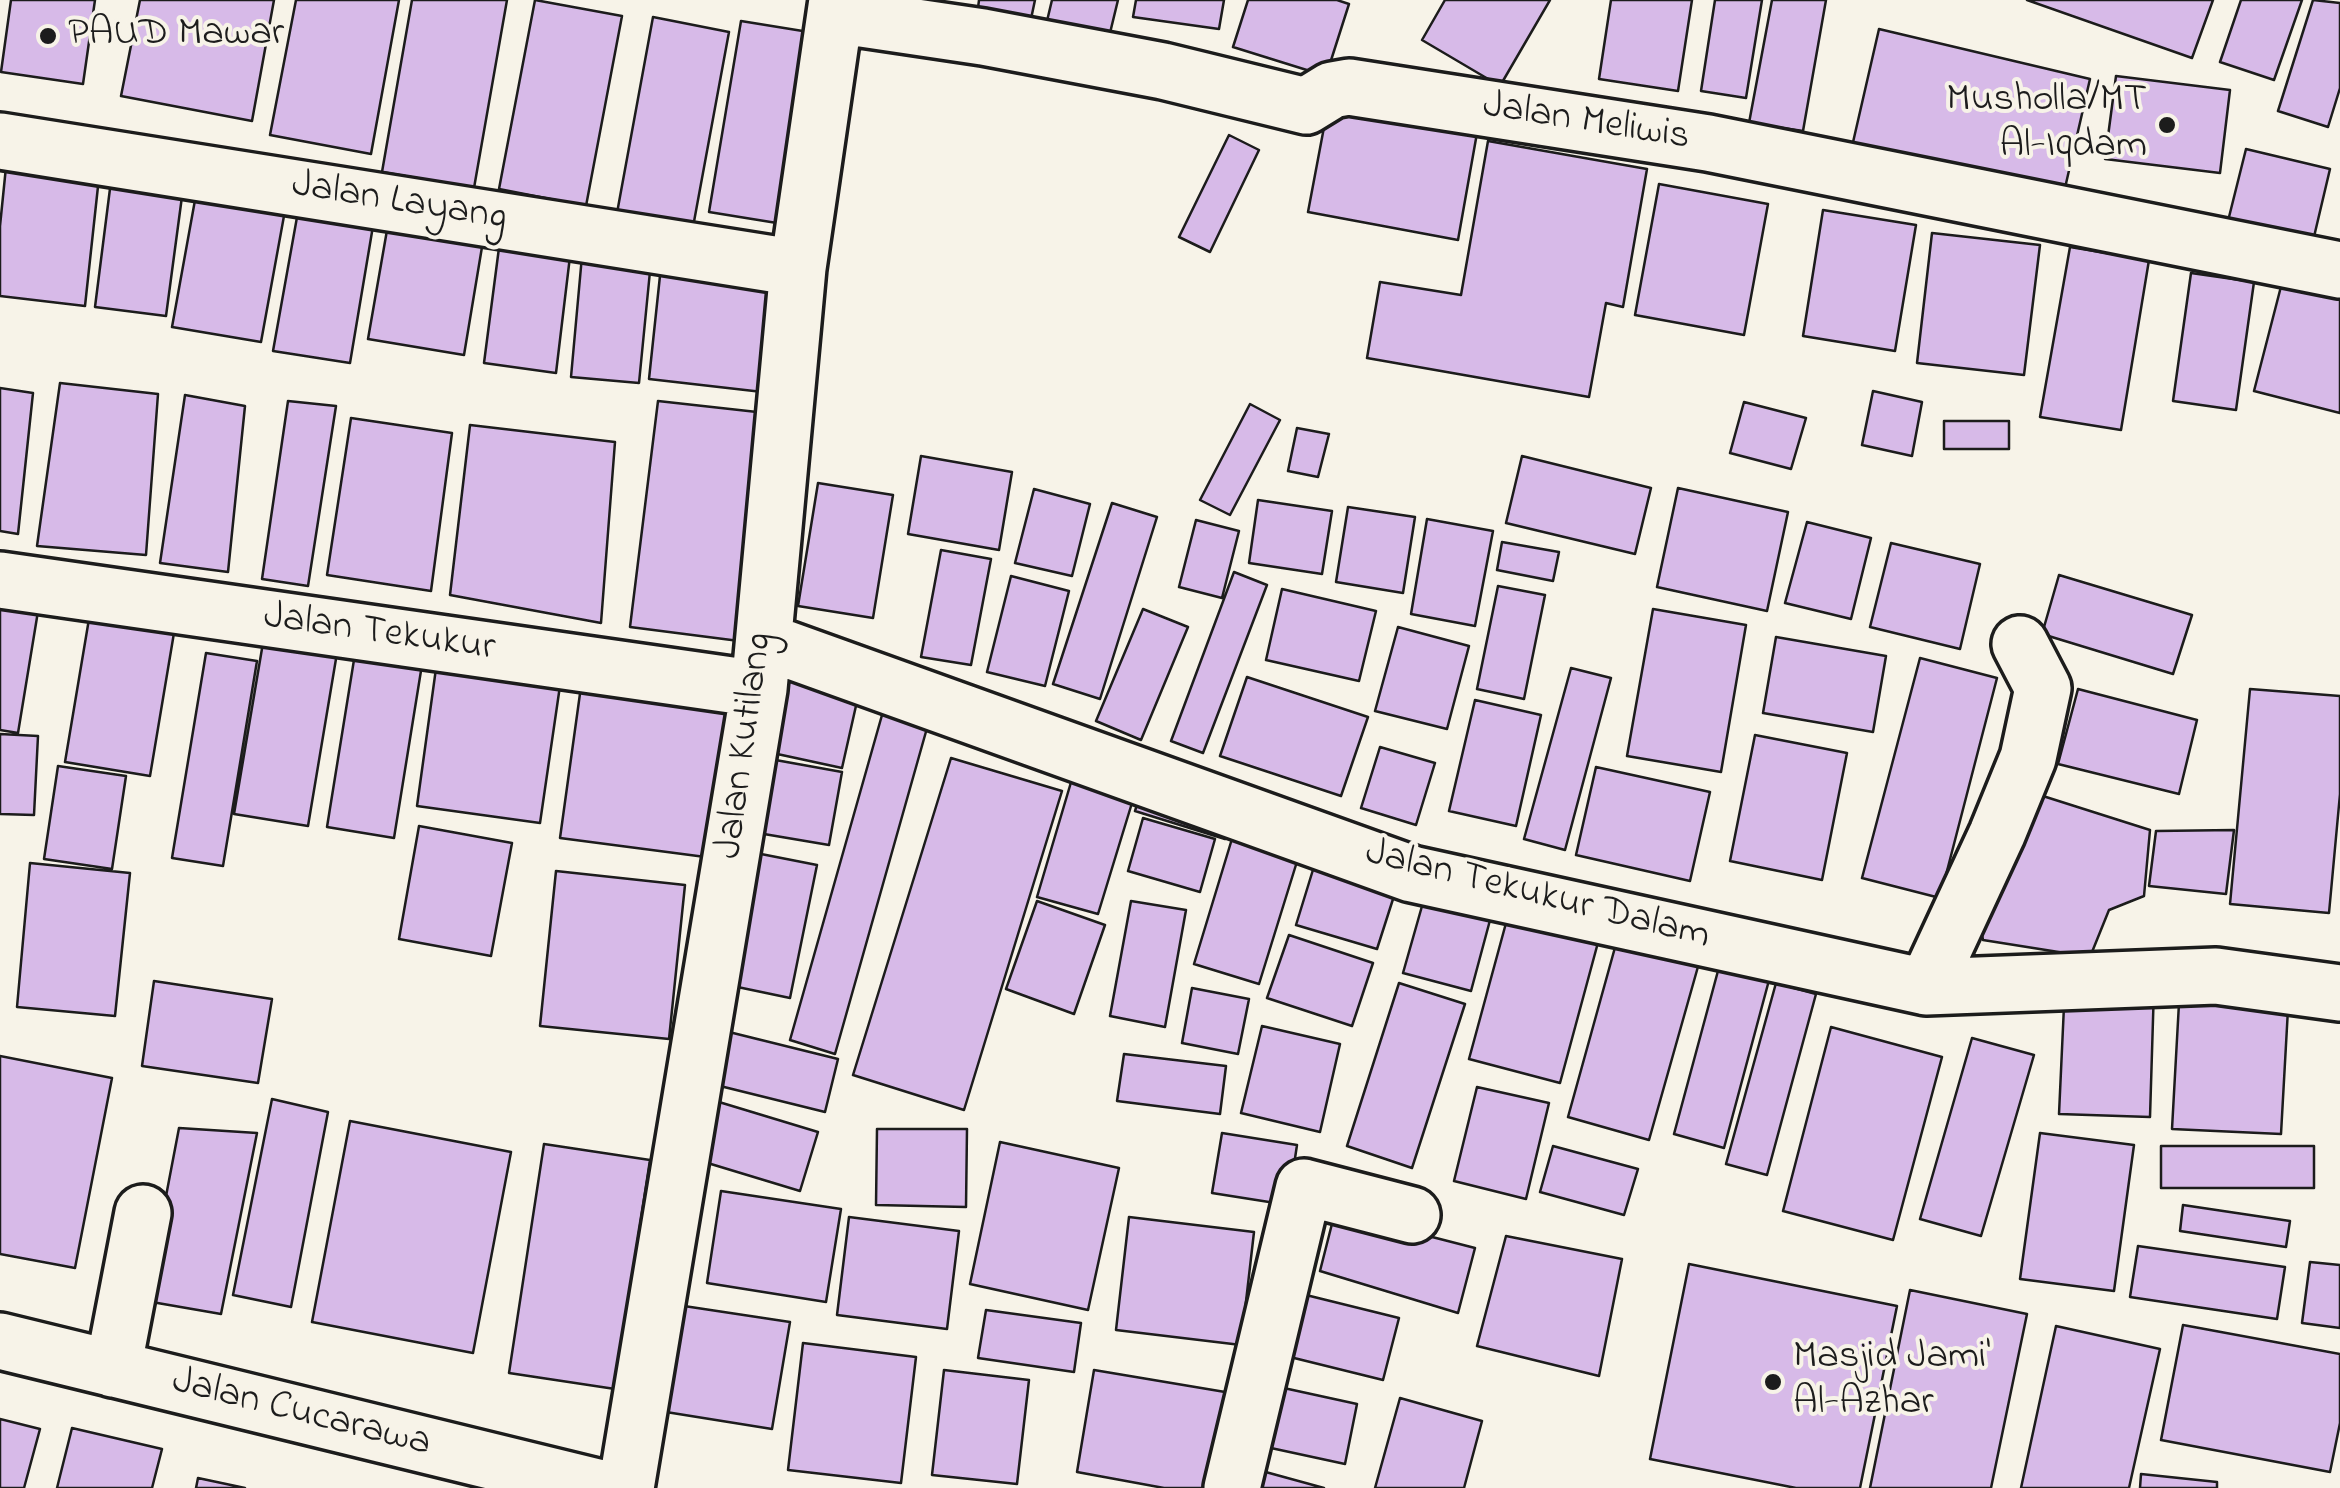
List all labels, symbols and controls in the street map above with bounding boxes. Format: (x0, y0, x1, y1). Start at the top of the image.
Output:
place label: PAUD Mawar (68, 12, 284, 60)
marker: PAUD Mawar (37, 25, 59, 47)
place label: Musholla/MT Al-Iqdam (1946, 78, 2147, 172)
street label: Jalan Meliwis (1479, 84, 1693, 164)
marker: Musholla/MT Al-Iqdam (2156, 114, 2178, 136)
street label: Jalan Layang (288, 163, 510, 245)
street label: Jalan Tekukur (260, 595, 498, 675)
street label: Jalan Kutilang (707, 630, 787, 862)
street label: Jalan Tekukur Dalam (1360, 831, 1714, 963)
place label: Masjid Jami' Al-Azhar (1793, 1335, 1990, 1429)
street label: Jalan Cucarawa (167, 1360, 435, 1470)
marker: Masjid Jami' Al-Azhar (1762, 1371, 1784, 1393)

